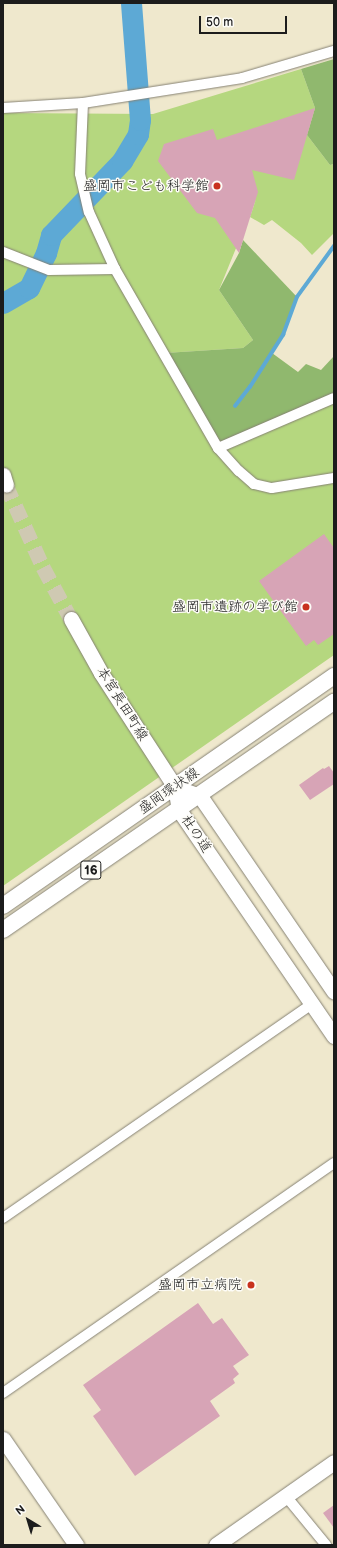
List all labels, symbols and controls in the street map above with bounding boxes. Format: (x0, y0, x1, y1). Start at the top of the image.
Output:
scale bar (201, 8, 289, 34)
text: 50 m (206, 15, 233, 30)
place label: 盛岡市こども科学館 (83, 178, 209, 194)
marker: 盛岡市こども科学館 (212, 181, 222, 191)
place label: 盛岡市遺跡の学び館 (172, 599, 298, 615)
marker: 盛岡市遺跡の学び館 (301, 602, 311, 612)
street label: 本宮長田町線 (93, 664, 151, 744)
street label: 盛岡環状線 (136, 764, 202, 818)
street label: 杜の道 (177, 812, 215, 856)
road number: 16 (80, 859, 102, 881)
place label: 盛岡市立病院 (158, 1277, 242, 1293)
marker: 盛岡市立病院 (245, 1279, 257, 1291)
north arrow (8, 1500, 48, 1540)
text: N (13, 1502, 28, 1518)

